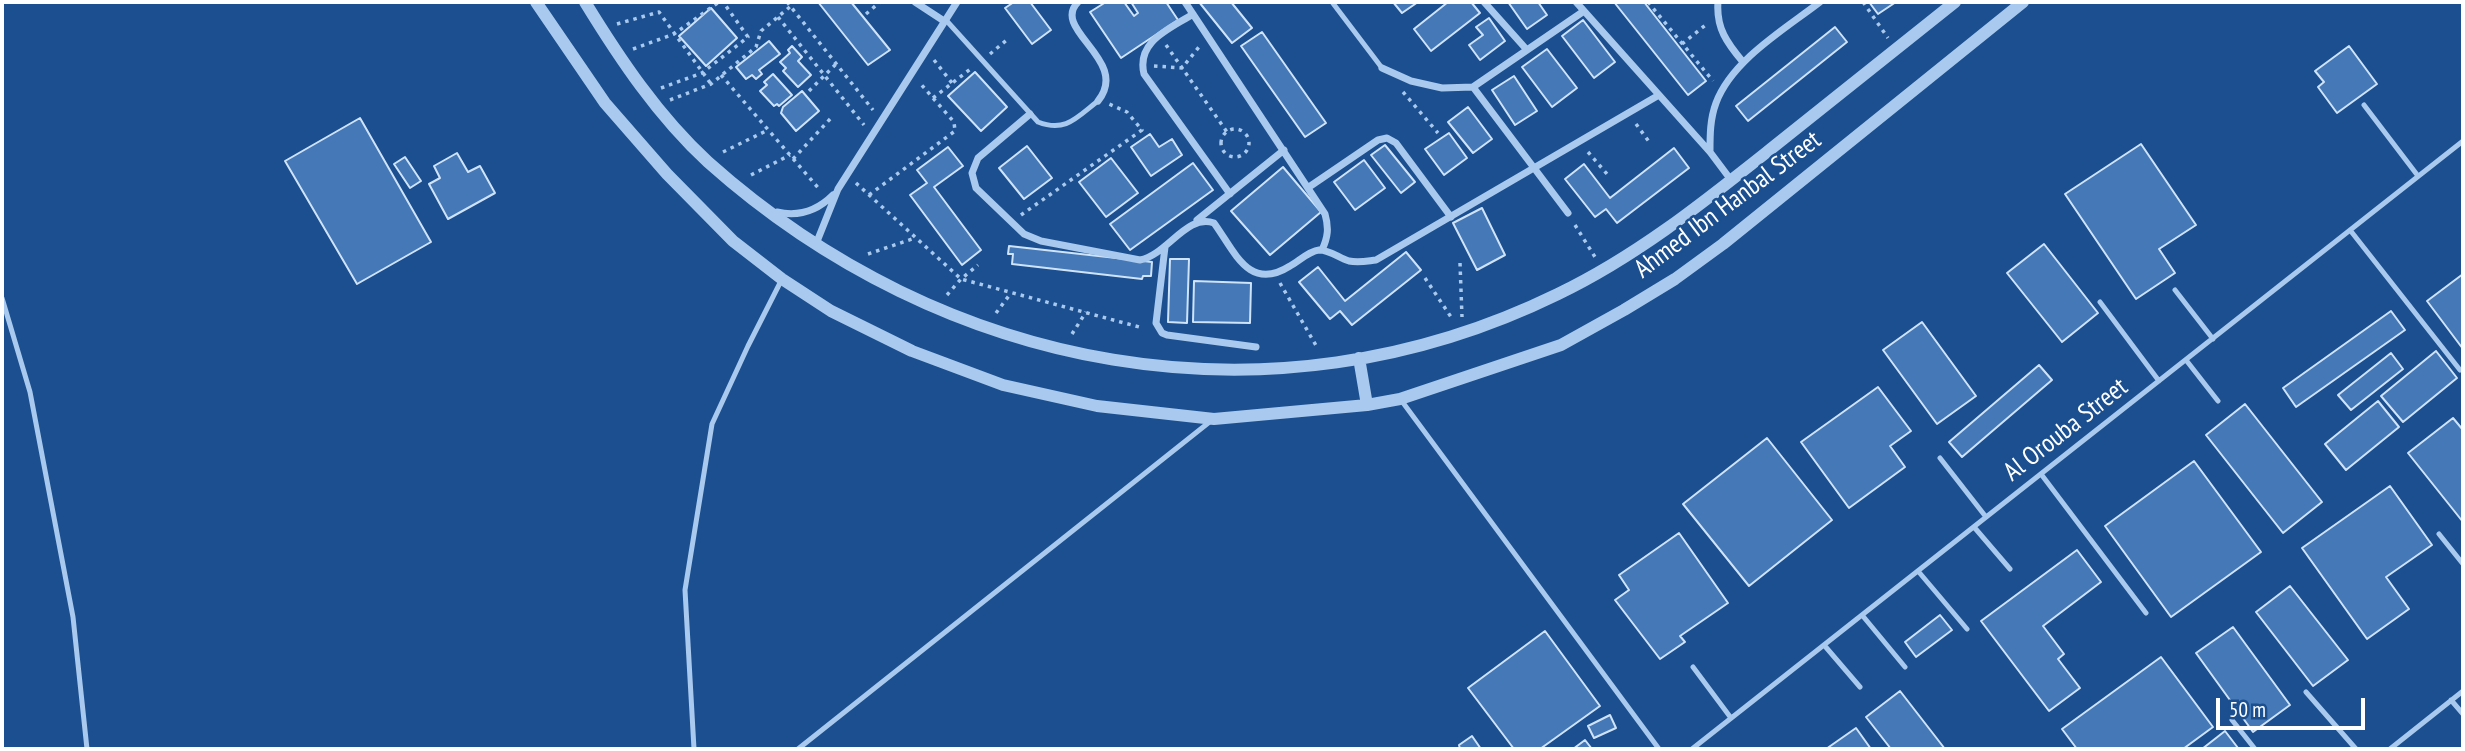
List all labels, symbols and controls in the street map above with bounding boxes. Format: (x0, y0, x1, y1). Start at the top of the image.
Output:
street label: Ahmed Ibn Hanbal Street (1629, 125, 1827, 285)
street label: Al Orouba Street (1998, 372, 2134, 488)
scale bar (2220, 684, 2369, 728)
text: 50 m (2229, 696, 2266, 723)

